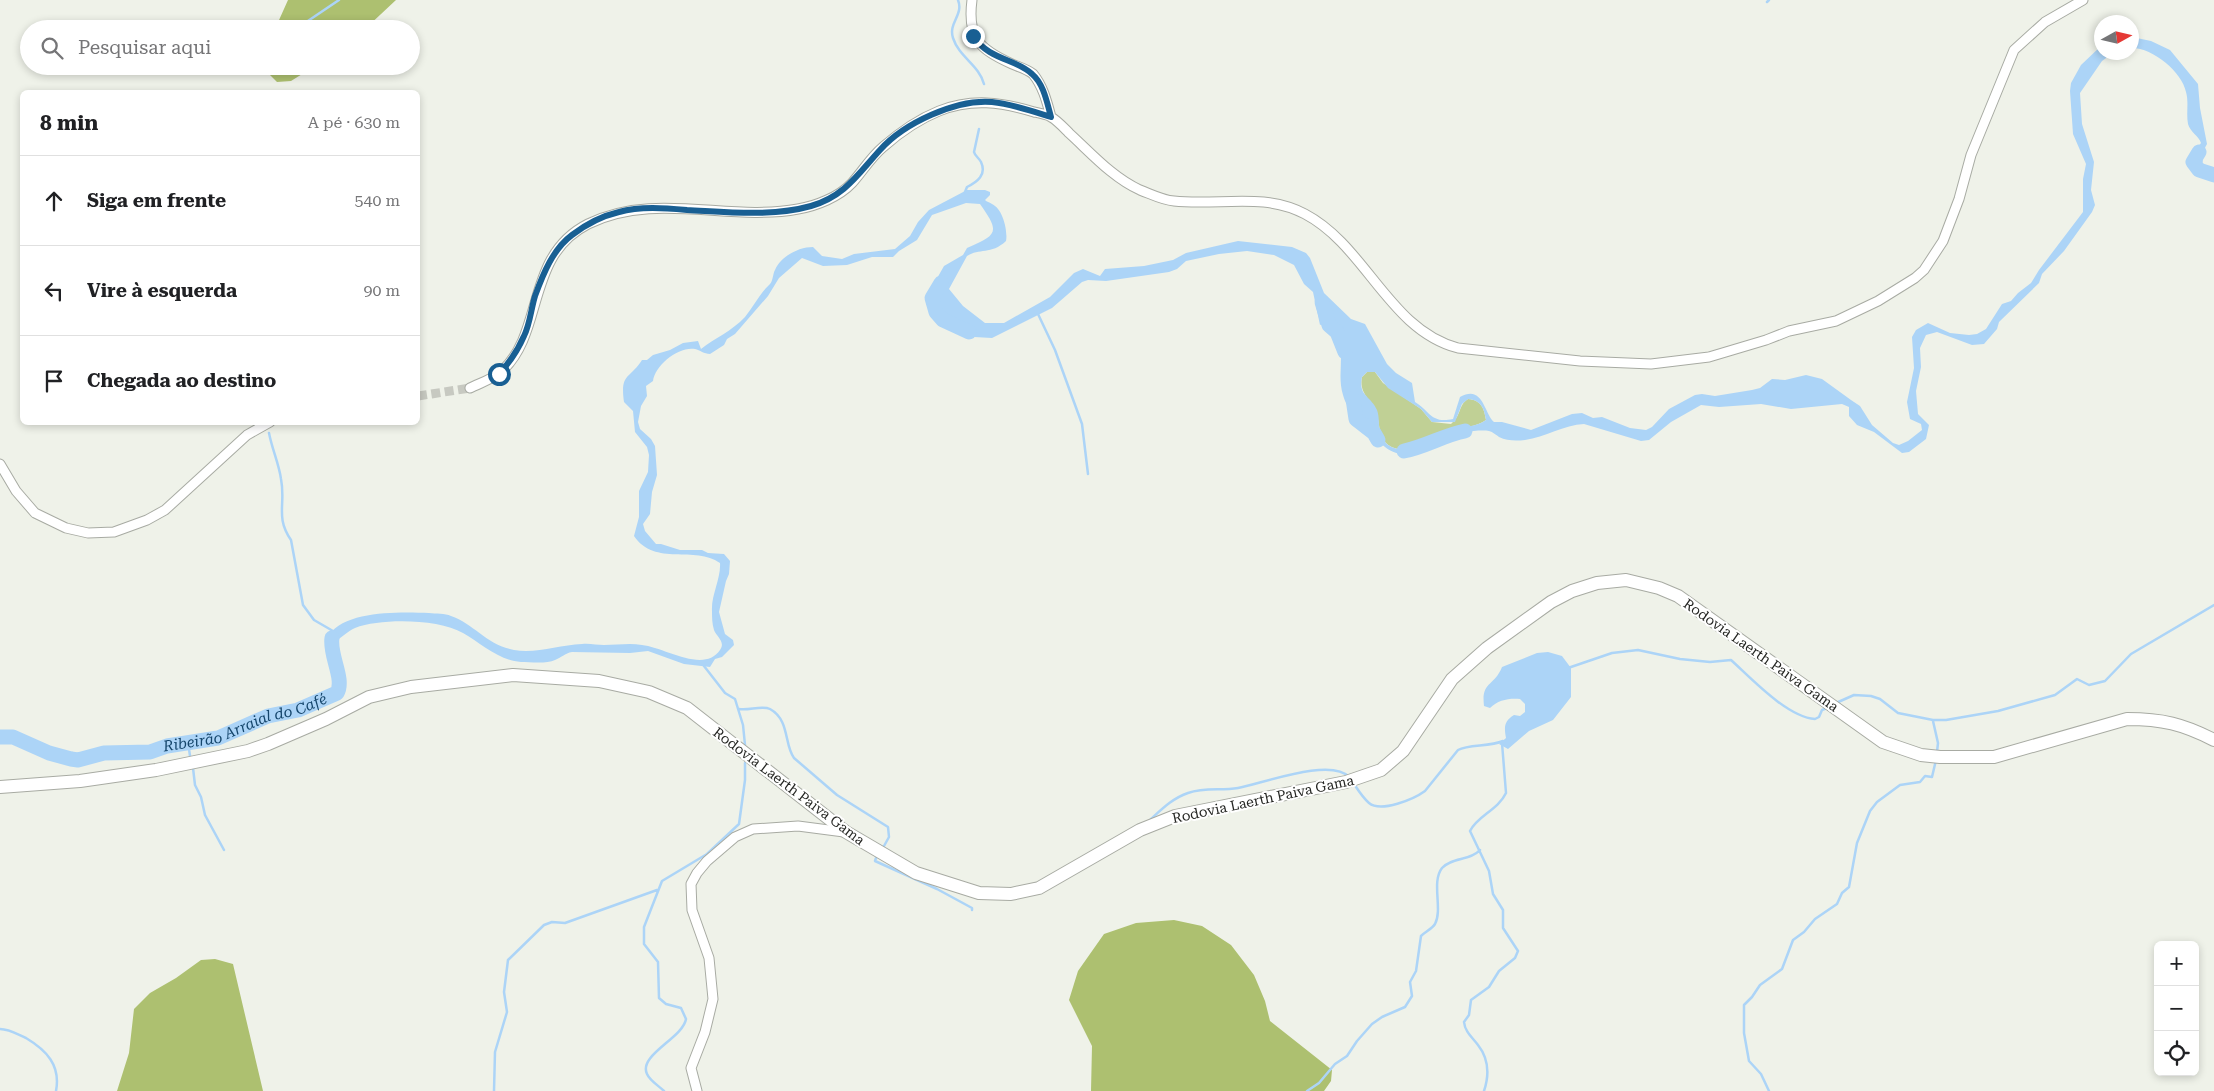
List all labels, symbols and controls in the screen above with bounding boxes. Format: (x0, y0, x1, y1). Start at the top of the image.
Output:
north arrow (2094, 15, 2139, 60)
search box (20, 20, 420, 75)
route end (962, 25, 985, 48)
icon: search (38, 34, 66, 62)
text: Pesquisar aqui (78, 36, 211, 59)
text: 8 min (40, 111, 98, 135)
text: A pé · 630 m (308, 113, 400, 132)
icon: ahead (40, 187, 68, 215)
text: Siga em frente (87, 189, 226, 212)
text: 540 m (354, 191, 400, 210)
icon: left (40, 277, 68, 305)
text: Vire à esquerda (87, 279, 237, 302)
text: 90 m (363, 281, 400, 300)
route start (488, 363, 511, 386)
icon: arrive (40, 367, 68, 395)
text: Chegada ao destino (87, 369, 276, 392)
street label: Rodovia Laerth Paiva Gama (1680, 595, 1842, 715)
water label: Ribeirão Arraial do Café (161, 689, 330, 756)
street label: Rodovia Laerth Paiva Gama (710, 724, 868, 848)
street label: Rodovia Laerth Paiva Gama (1171, 772, 1356, 826)
map controls (2154, 941, 2199, 1076)
button: + (2154, 941, 2199, 986)
button: − (2154, 986, 2199, 1031)
button: locate (2154, 1031, 2199, 1076)

